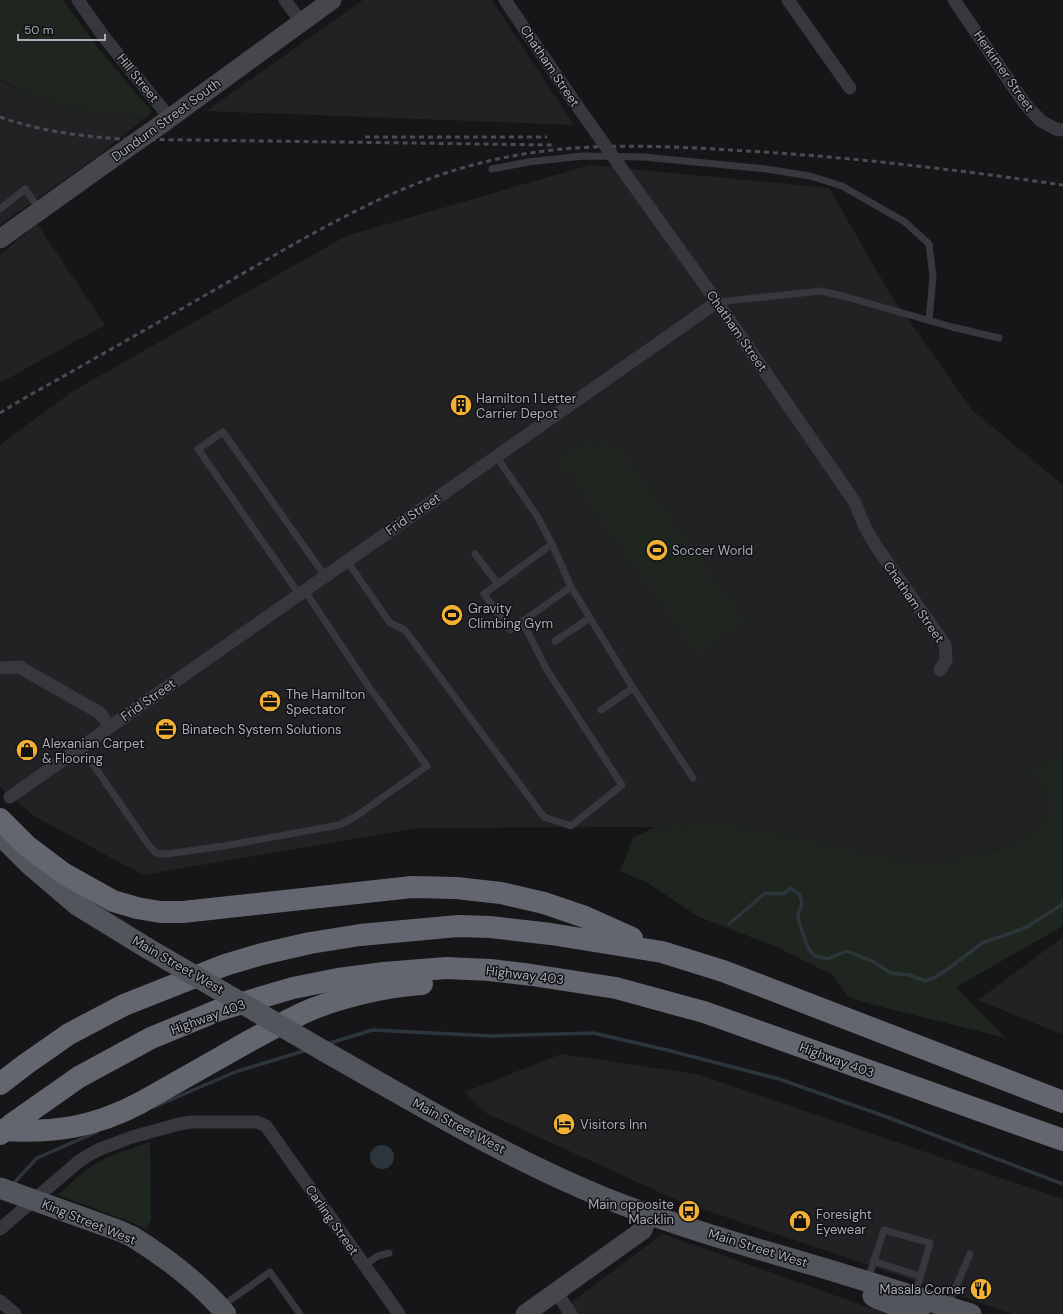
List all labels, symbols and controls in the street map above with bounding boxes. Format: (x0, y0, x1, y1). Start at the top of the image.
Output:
scale bar (18, 16, 105, 42)
text: 50 m (24, 22, 53, 38)
street label: Chatham Street (516, 22, 584, 110)
street label: Herkimer Street (970, 27, 1038, 115)
street label: Hill Street (113, 50, 163, 106)
street label: Dundurn Street South (108, 75, 224, 165)
street label: Chatham Street (703, 287, 771, 375)
place label: Hamilton 1 Letter Carrier Depot (476, 390, 577, 422)
building icon: Hamilton 1 Letter Carrier Depot (448, 392, 474, 418)
street label: Frid Street (382, 489, 444, 539)
sports icon: Soccer World (644, 537, 670, 563)
place label: Soccer World (672, 542, 753, 559)
street label: Chatham Street (880, 558, 948, 646)
place label: Gravity Climbing Gym (468, 600, 553, 632)
sports icon: Gravity Climbing Gym (439, 602, 465, 628)
street label: Frid Street (117, 675, 179, 725)
place label: The Hamilton Spectator (286, 686, 365, 718)
office icon: The Hamilton Spectator (257, 688, 283, 714)
office icon: Binatech System Solutions (153, 716, 179, 742)
place label: Binatech System Solutions (182, 721, 341, 738)
place label: Alexanian Carpet & Flooring (42, 735, 144, 767)
shop icon: Alexanian Carpet & Flooring (14, 737, 40, 763)
street label: Main Street West (129, 932, 227, 998)
street label: Highway 403 (485, 962, 565, 988)
street label: Highway 403 (168, 996, 248, 1038)
street label: Highway 403 (797, 1039, 877, 1081)
street label: Main Street West (410, 1094, 508, 1158)
hotel icon: Visitors Inn (551, 1111, 577, 1137)
place label: Visitors Inn (580, 1116, 647, 1133)
street label: Carling Street (301, 1181, 363, 1259)
street label: King Street West (40, 1195, 138, 1249)
place label: Main opposite Macklin (588, 1196, 674, 1228)
bus stop icon: Main opposite Macklin (676, 1198, 702, 1224)
place label: Foresight Eyewear (816, 1206, 872, 1238)
shop icon: Foresight Eyewear (787, 1208, 813, 1234)
street label: Main Street West (706, 1225, 810, 1271)
restaurant icon: Masala Corner (968, 1276, 994, 1302)
place label: Masala Corner (879, 1281, 966, 1298)

